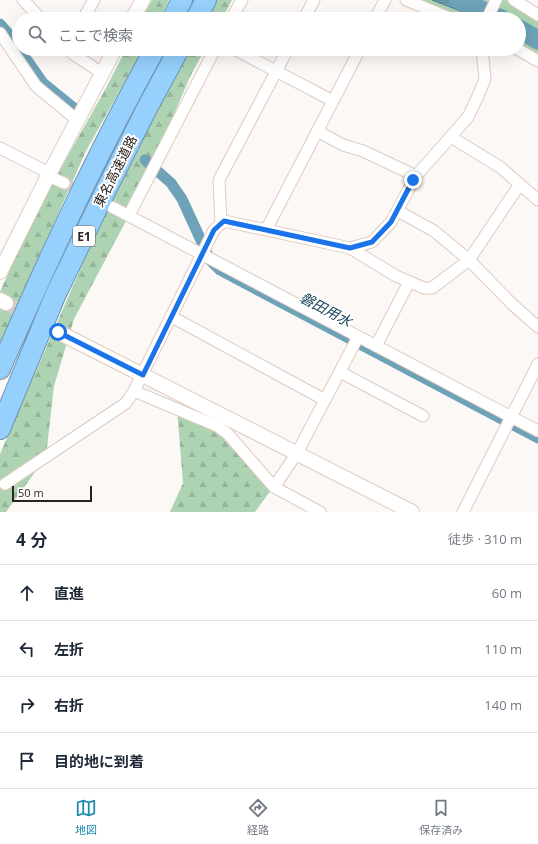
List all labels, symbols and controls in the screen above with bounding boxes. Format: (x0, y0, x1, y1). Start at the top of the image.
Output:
search box (12, 12, 526, 56)
icon: search (26, 23, 48, 45)
text: ここで検索 (58, 25, 133, 45)
street label: 東名高速道路 (89, 132, 141, 210)
route end (404, 171, 422, 189)
road number: E1 (73, 226, 95, 246)
water label: 磐田用水 (297, 287, 357, 331)
route start (49, 323, 67, 341)
scale bar (12, 484, 92, 503)
text: 50 m (18, 485, 44, 500)
text: 4 分 (16, 528, 47, 551)
text: 徒歩 · 310 m (448, 530, 522, 548)
icon: ahead (16, 582, 38, 604)
text: 直進 (54, 583, 84, 603)
text: 60 m (492, 584, 522, 602)
icon: left (16, 638, 38, 660)
text: 左折 (54, 639, 84, 659)
text: 110 m (484, 640, 522, 658)
icon: right (16, 694, 38, 716)
text: 右折 (54, 695, 84, 715)
text: 140 m (484, 696, 522, 714)
icon: arrive (16, 750, 38, 772)
text: 目的地に到着 (54, 751, 144, 771)
tab: 地図 (75, 797, 97, 837)
tab: 経路 (247, 797, 269, 837)
tab: 保存済み (419, 797, 463, 837)

